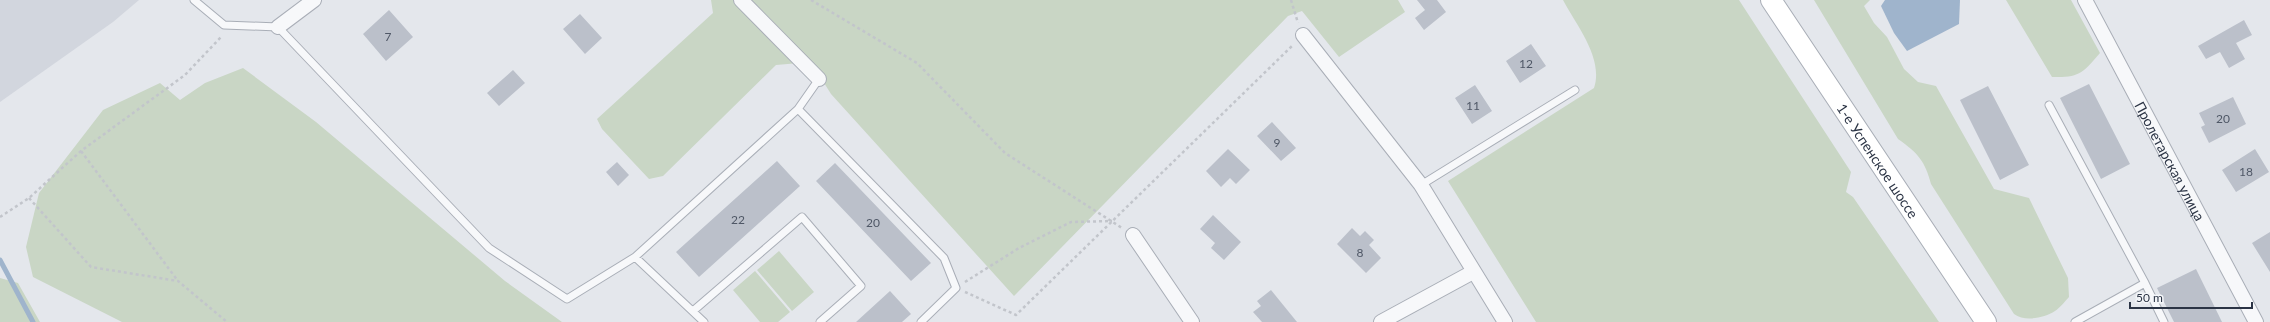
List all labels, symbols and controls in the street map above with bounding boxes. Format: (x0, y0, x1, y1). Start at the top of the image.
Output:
house number: 7 (385, 29, 392, 44)
house number: 12 (1519, 56, 1533, 71)
house number: 11 (1466, 98, 1480, 113)
street label: Пролетарская улица (2132, 98, 2209, 223)
street label: 1-е Успенское шоссе (1834, 100, 1923, 221)
house number: 20 (2216, 111, 2230, 126)
house number: 9 (1274, 135, 1281, 150)
house number: 18 (2239, 164, 2253, 179)
house number: 22 (731, 212, 745, 227)
house number: 20 (866, 215, 880, 230)
house number: 8 (1357, 245, 1364, 260)
scale bar (2130, 284, 2252, 310)
text: 50 m (2136, 290, 2163, 305)

